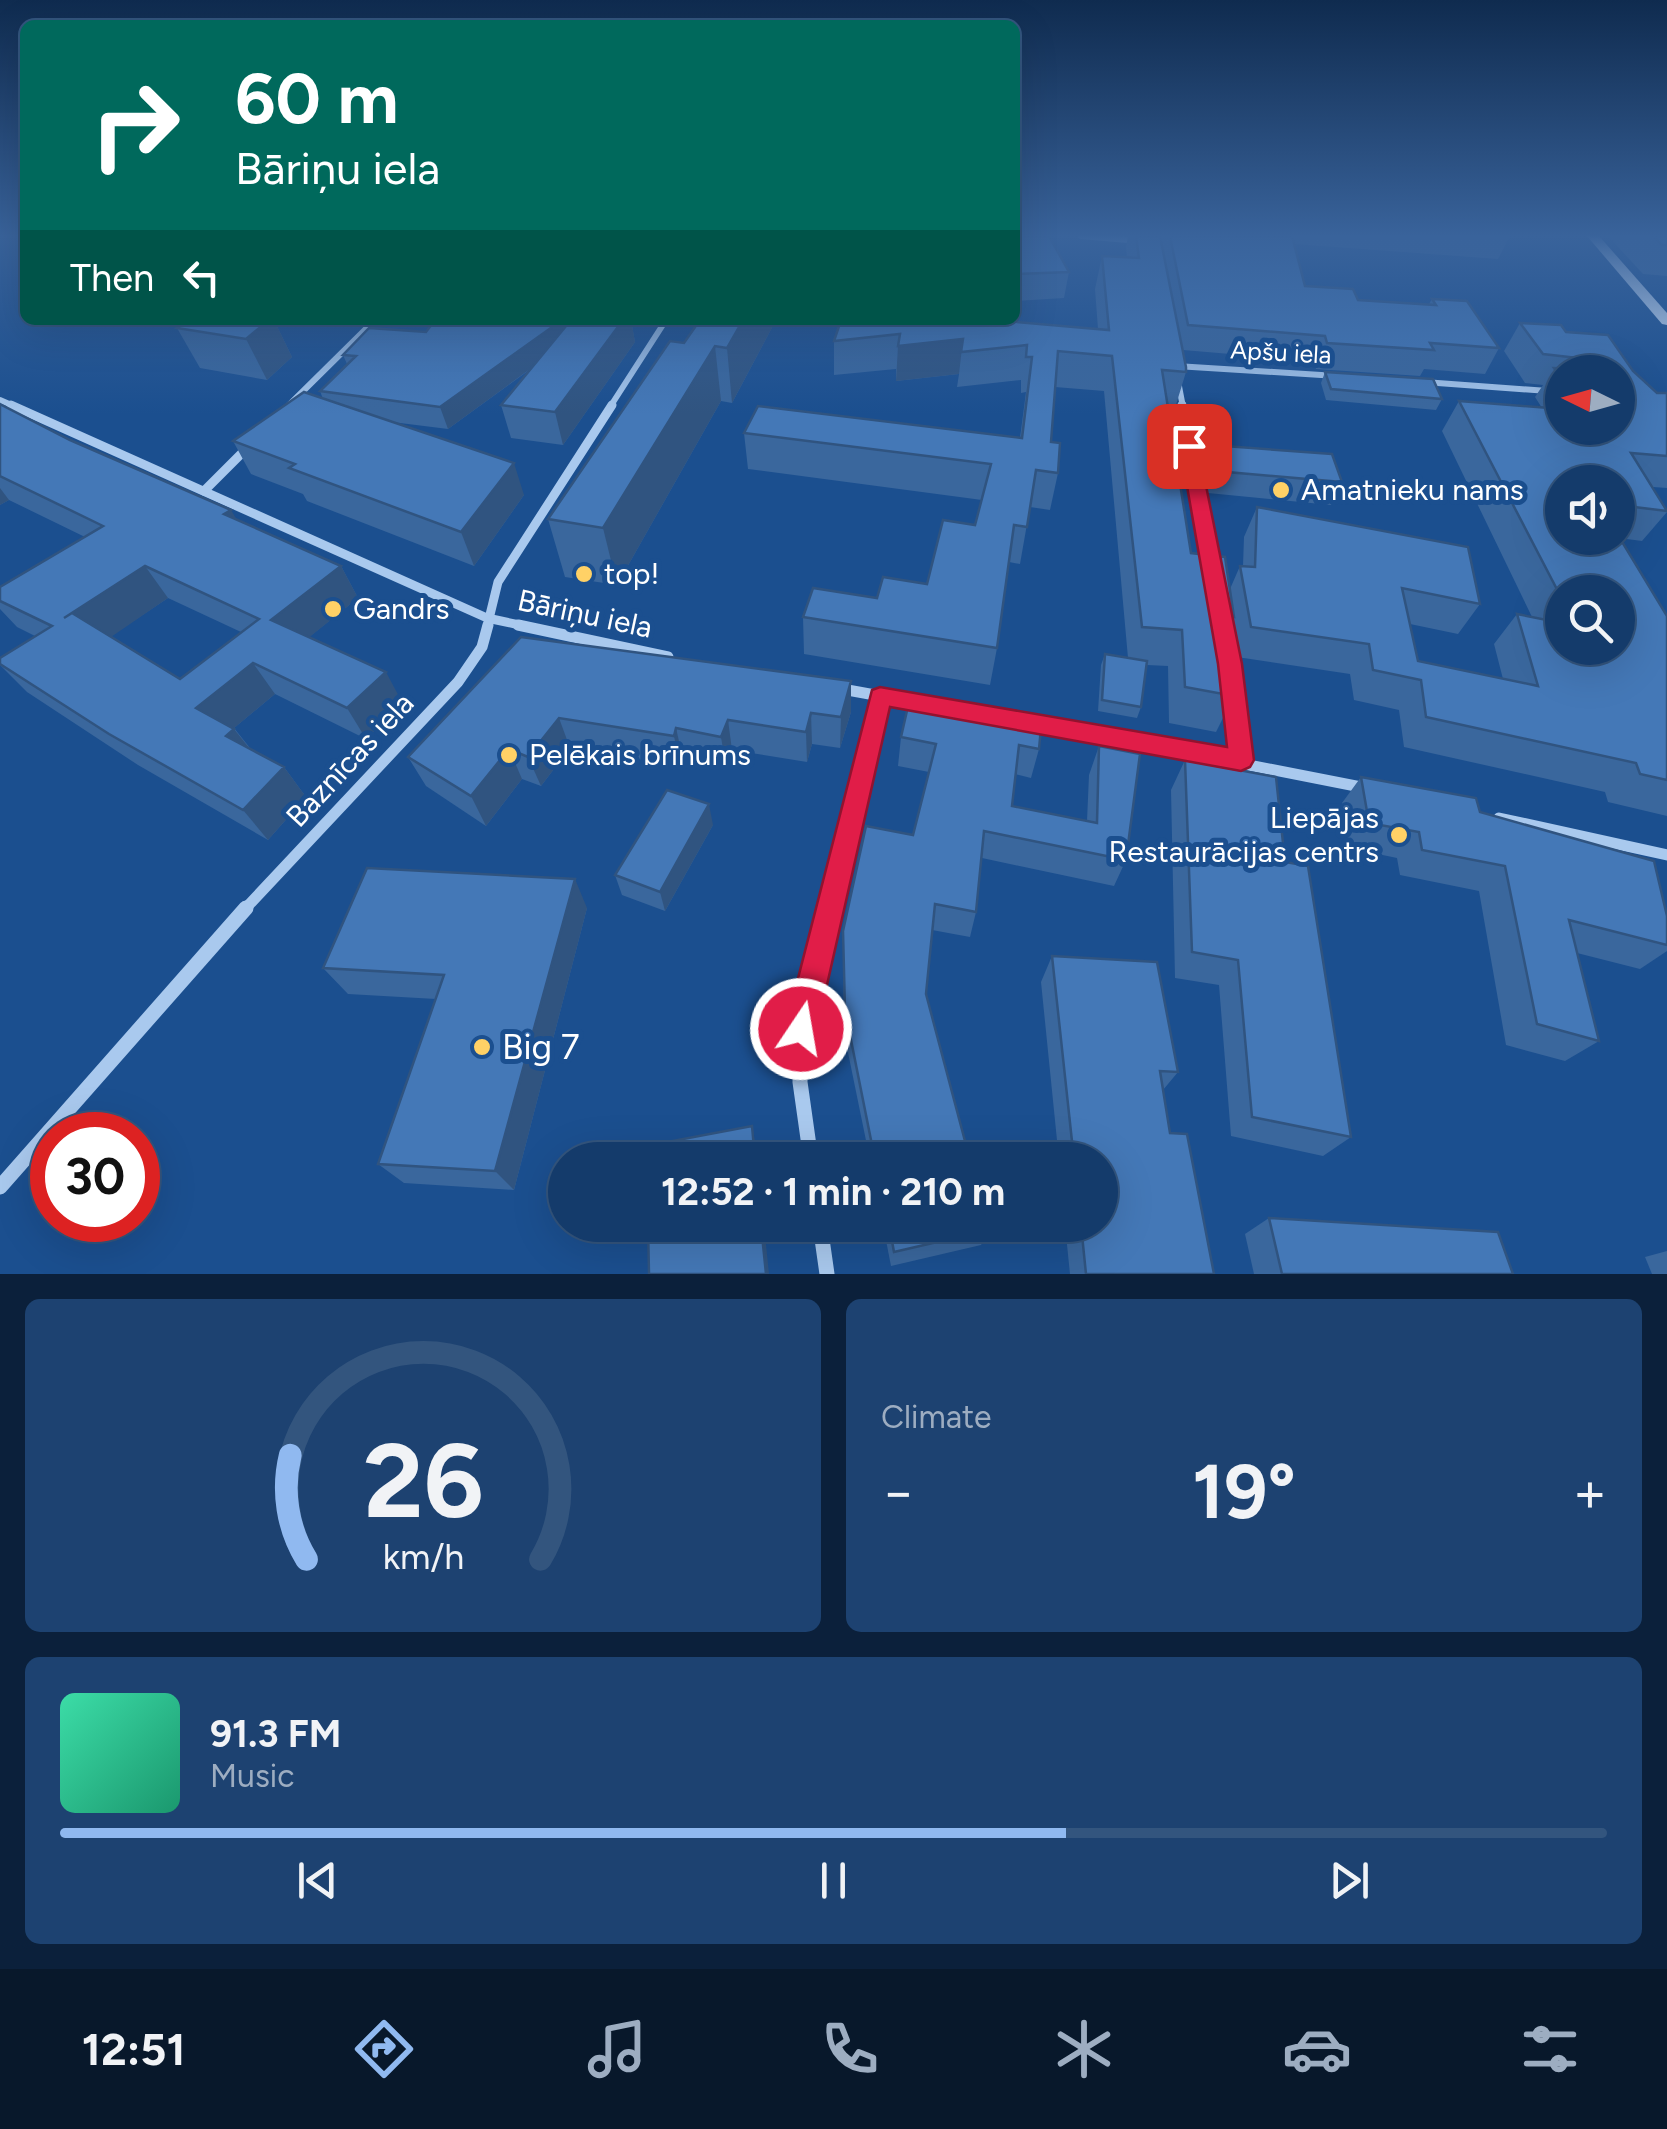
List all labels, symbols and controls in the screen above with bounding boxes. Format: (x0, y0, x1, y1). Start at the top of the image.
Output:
text: 60 m (235, 56, 399, 141)
icon: right (70, 60, 200, 190)
text: Bāriņu iela (235, 141, 440, 195)
icon: left (174, 250, 229, 305)
text: Then (70, 255, 154, 301)
street label: Apšu iela (1230, 334, 1332, 370)
north arrow (1545, 355, 1635, 445)
map controls (1545, 355, 1635, 665)
pin (1147, 404, 1232, 489)
icon: arrive (1162, 419, 1217, 474)
button: sound (1545, 465, 1635, 555)
place label: Amatnieku nams (1301, 471, 1524, 508)
marker: Amatnieku nams (1270, 479, 1292, 501)
place label: top! (604, 555, 659, 592)
marker: top! (573, 563, 595, 585)
button: search (1545, 575, 1635, 665)
street label: Bāriņu iela (514, 581, 656, 646)
place label: Gandrs (353, 590, 450, 627)
marker: Gandrs (322, 598, 344, 620)
street label: Baznīcas iela (278, 685, 421, 835)
place label: Pelēkais brīnums (529, 736, 751, 773)
marker: Pelēkais brīnums (498, 744, 520, 766)
place label: Liepājas Restaurācijas centrs (1108, 799, 1379, 870)
marker: Liepājas Restaurācijas centrs (1388, 824, 1410, 846)
position arrow (749, 977, 853, 1081)
place label: Big 7 (502, 1026, 580, 1068)
marker: Big 7 (471, 1036, 493, 1058)
speed limit sign: 30 (30, 1112, 160, 1242)
text: 12:52 · 1 min · 210 m (661, 1169, 1005, 1215)
text: Climate (881, 1398, 992, 1436)
text: 26 (363, 1418, 483, 1543)
text: 19° (1192, 1447, 1296, 1537)
text: − (881, 1459, 915, 1525)
text: + (1573, 1459, 1607, 1525)
text: km/h (382, 1535, 464, 1578)
text: 91.3 FM (210, 1711, 341, 1757)
text: Music (210, 1757, 295, 1795)
icon: previous (290, 1853, 345, 1908)
icon: pause (806, 1853, 861, 1908)
icon: next (1322, 1853, 1377, 1908)
icon: directions (349, 2014, 419, 2084)
icon: music (582, 2014, 652, 2084)
icon: phone (815, 2014, 885, 2084)
icon: climate (1049, 2014, 1119, 2084)
icon: car (1282, 2014, 1352, 2084)
icon: filters (1515, 2014, 1585, 2084)
text: 12:51 (82, 2022, 185, 2076)

